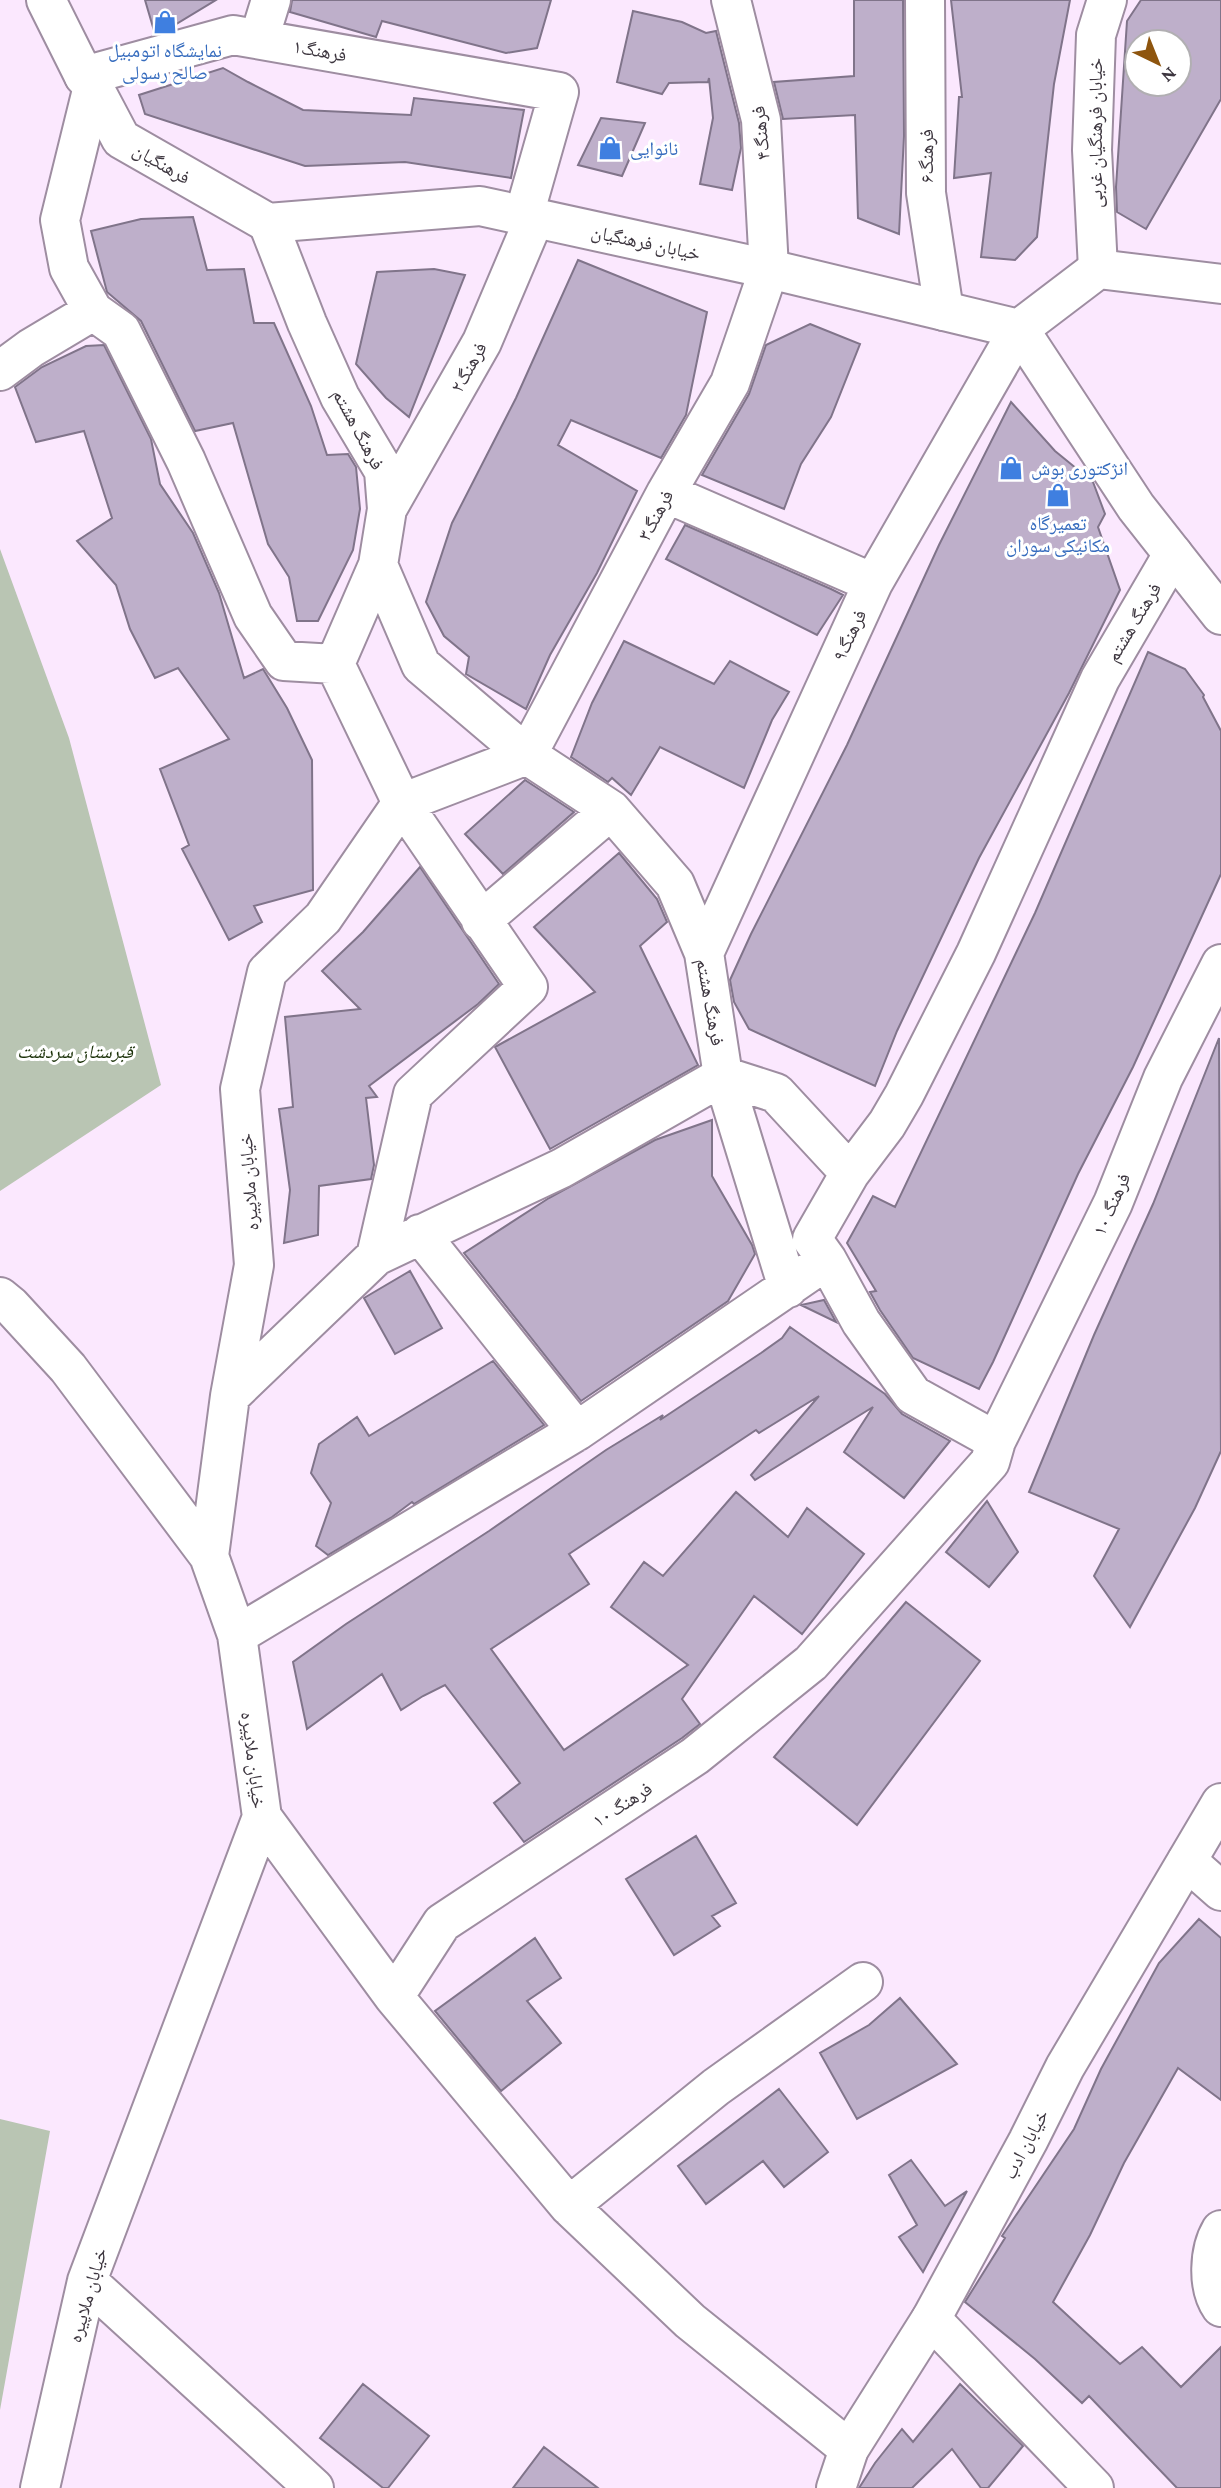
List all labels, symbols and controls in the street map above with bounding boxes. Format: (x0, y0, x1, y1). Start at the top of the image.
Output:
shop icon: نمایشگاه اتومبیل صالح رسولی (151, 8, 179, 36)
north arrow (1123, 28, 1193, 98)
street label: فرهنگ۱ (291, 35, 348, 67)
place label: نمایشگاه اتومبیل صالح رسولی (108, 40, 222, 85)
street label: خیابان فرهنگیان غربی (1085, 58, 1107, 208)
text: N (1157, 63, 1181, 87)
street label: فرهنگ۴ (747, 105, 775, 161)
street label: فرهنگ۶ (916, 129, 938, 183)
shop icon: نانوایی (596, 134, 624, 162)
place label: نانوایی (630, 138, 678, 160)
street label: فرهنگیان (129, 139, 194, 189)
street label: خیابان فرهنگیان (589, 221, 702, 265)
street label: فرهنگ۲ (446, 338, 492, 396)
street label: فرهنگ هشتم (327, 385, 389, 474)
shop icon: انژکتوری بوش (997, 454, 1025, 482)
place label: انژکتوری بوش (1031, 458, 1128, 480)
shop icon: تعمیرگاه مکانیکی سوران (1044, 481, 1072, 509)
street label: فرهنگ۳ (633, 486, 678, 545)
place label: تعمیرگاه مکانیکی سوران (1006, 513, 1110, 557)
street label: فرهنگ هشتم (1102, 579, 1167, 667)
street label: فرهنگ۹ (828, 606, 871, 665)
street label: فرهنگ هشتم (691, 957, 729, 1048)
park label: قبرستان سردشت (17, 1041, 136, 1063)
street label: خیابان ملاپیره (235, 1133, 264, 1231)
street label: فرهنگ ۱۰ (1088, 1170, 1135, 1239)
street label: خیابان ملاپیره (236, 1710, 270, 1810)
street label: فرهنگ ۱۰ (589, 1778, 656, 1832)
street label: خیابان ادب (998, 2106, 1053, 2183)
street label: خیابان ملاپیره (64, 2245, 112, 2345)

